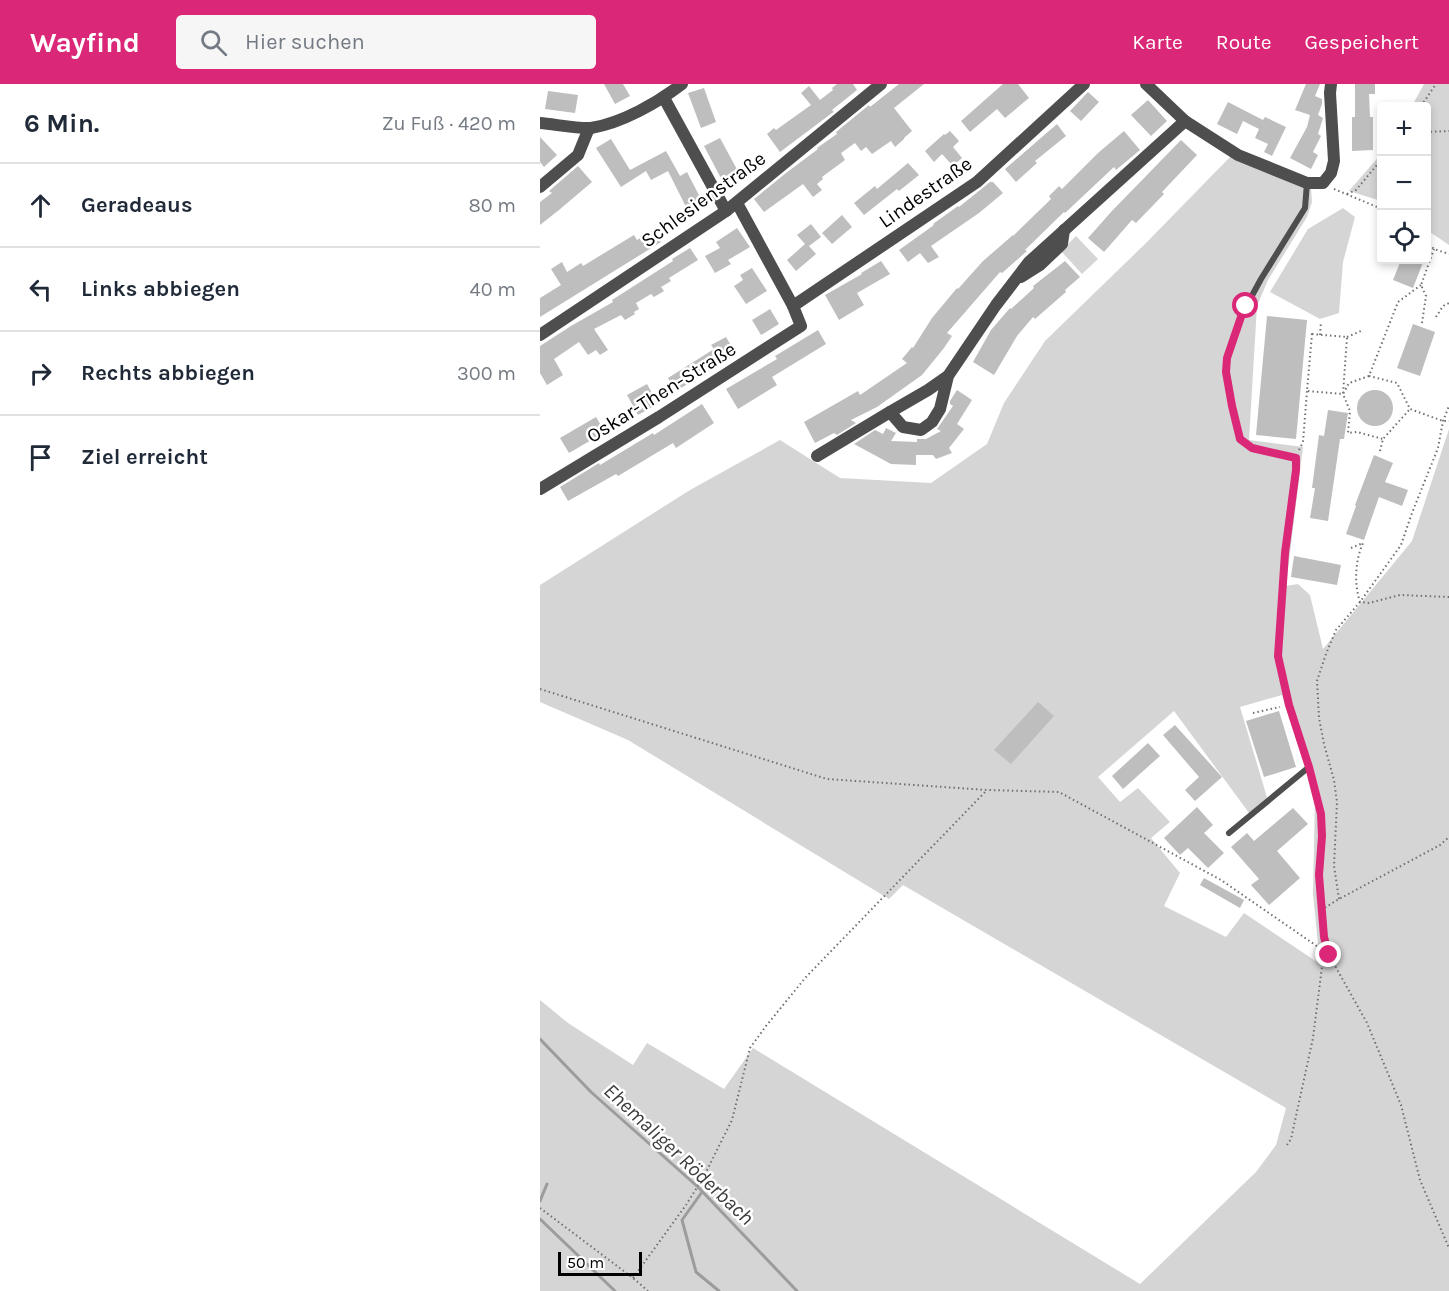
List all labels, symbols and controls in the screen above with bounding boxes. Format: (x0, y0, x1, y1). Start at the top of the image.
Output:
search box (176, 15, 596, 69)
text: Wayfind (30, 26, 140, 59)
icon: search (197, 26, 230, 59)
text: Hier suchen (245, 29, 365, 55)
text: Karte (1132, 30, 1183, 54)
text: Route (1216, 30, 1272, 54)
text: Gespeichert (1305, 30, 1419, 54)
map controls (1377, 102, 1431, 264)
button: + (1377, 102, 1431, 156)
text: 6 Min. (24, 108, 99, 139)
text: Zu Fuß · 420 m (382, 112, 516, 135)
street label: Schlesienstraße (637, 147, 770, 252)
street label: Lindestraße (874, 152, 976, 233)
button: − (1377, 156, 1431, 210)
icon: ahead (24, 189, 57, 222)
text: Geradeaus (81, 192, 193, 218)
text: 80 m (468, 194, 516, 217)
button: locate (1377, 210, 1431, 264)
icon: left (24, 273, 57, 306)
text: Links abbiegen (81, 276, 240, 302)
text: 40 m (470, 278, 516, 301)
route start (1232, 292, 1258, 318)
street label: Oskar-Then-Straße (582, 337, 740, 448)
icon: right (24, 357, 57, 390)
text: Rechts abbiegen (81, 360, 255, 386)
text: 300 m (457, 362, 516, 385)
icon: arrive (24, 441, 57, 474)
text: Ziel erreicht (81, 444, 208, 470)
route end (1315, 941, 1341, 967)
water label: Ehemaliger Röderbach (599, 1078, 759, 1230)
scale bar (558, 1249, 642, 1276)
text: 50 m (567, 1253, 604, 1272)

